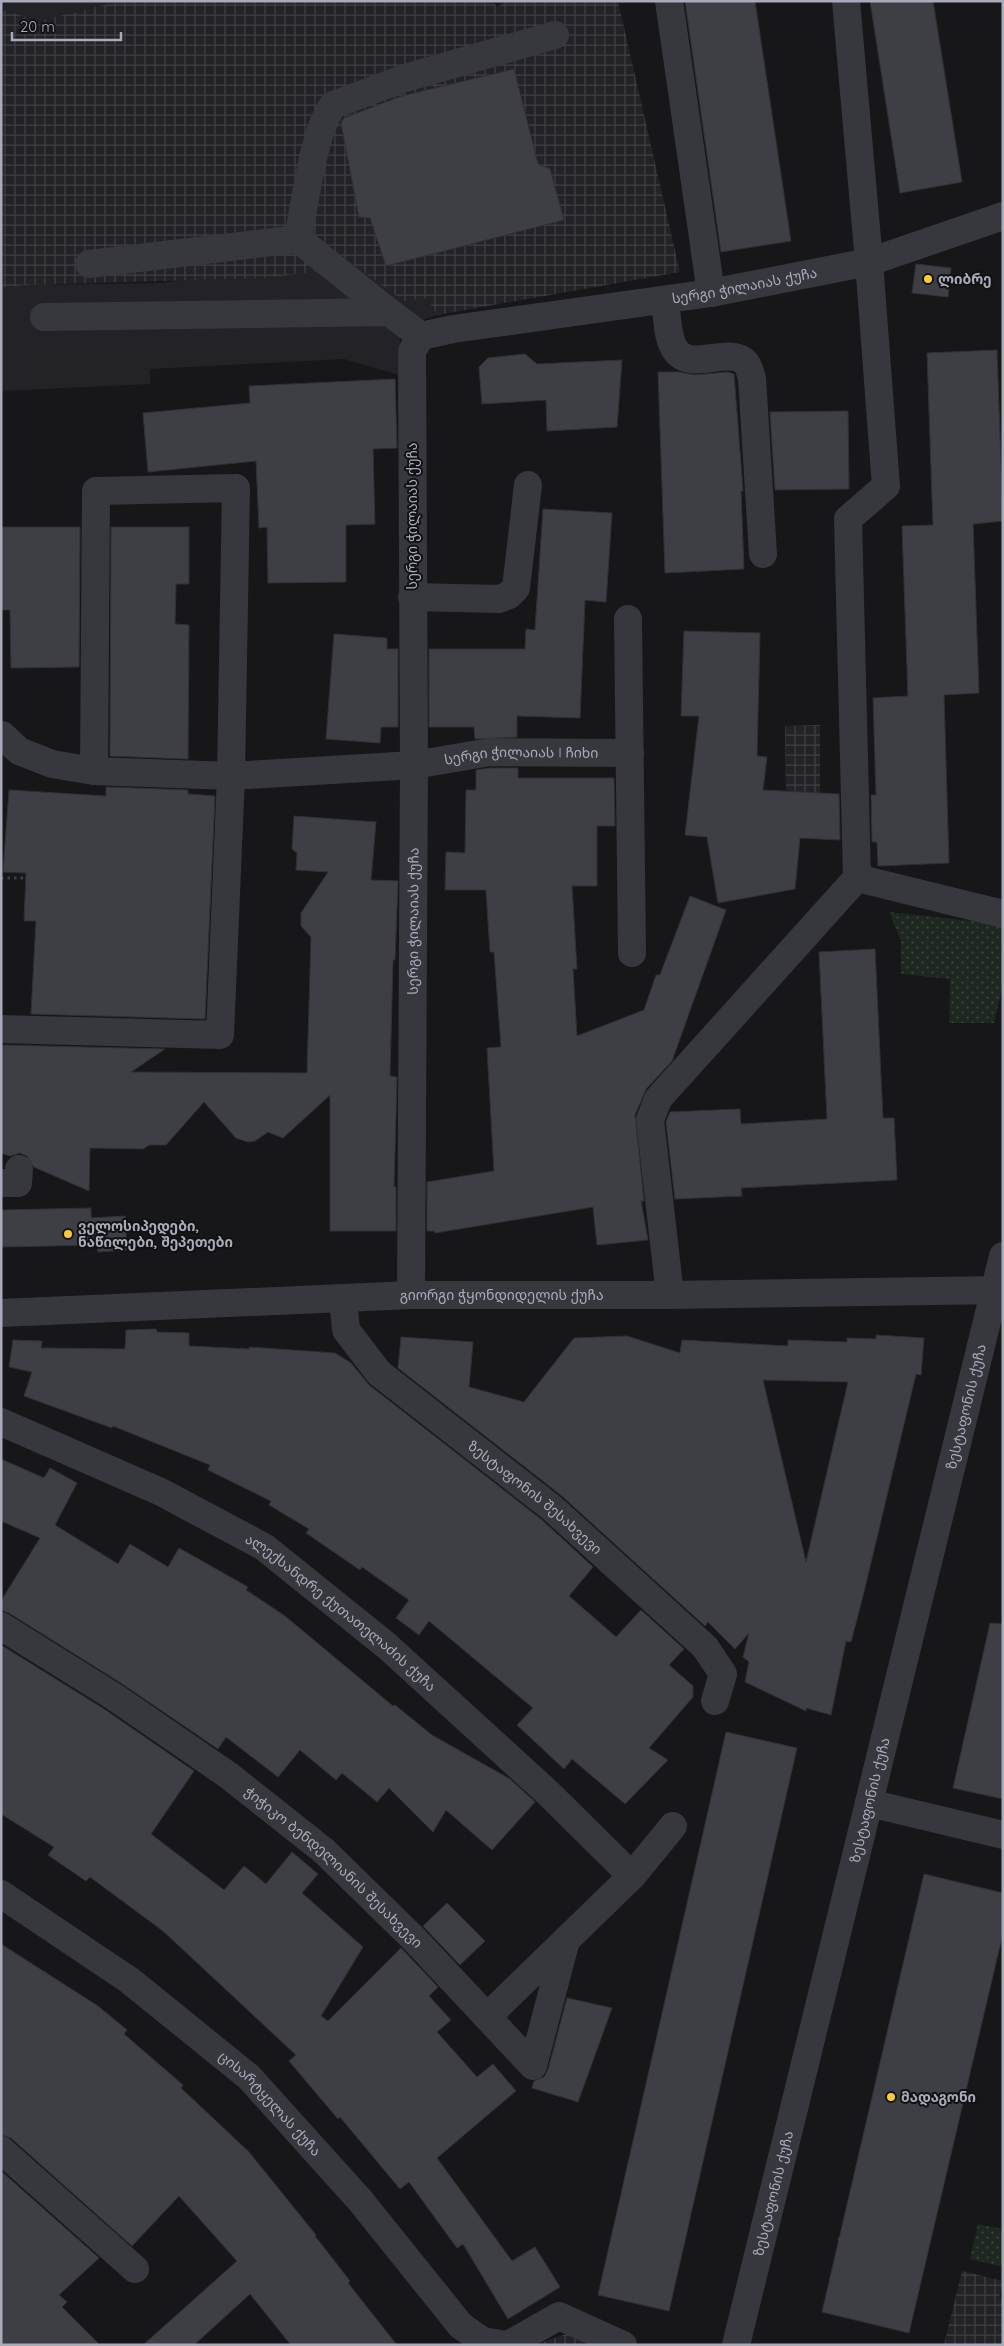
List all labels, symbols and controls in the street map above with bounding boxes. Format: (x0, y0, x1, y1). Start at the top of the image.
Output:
scale bar (12, 10, 121, 42)
text: 20 m (20, 17, 55, 36)
street label: სერგი ჭილაიას ქუჩა (671, 263, 819, 307)
place label: ლიბრე (938, 270, 992, 288)
marker: ლიბრე (922, 273, 934, 285)
street label: სერგი ჭილაიას ქუჩა (403, 442, 421, 590)
street label: სერგი ჭილაიას I ჩიხი (443, 743, 598, 769)
street label: სერგი ჭილაიას ქუჩა (404, 847, 423, 995)
place label: ველოსიპედები, ნაწილები, შეპეთები (78, 1217, 233, 1251)
marker: ველოსიპედები, ნაწილები, შეპეთები (62, 1228, 74, 1240)
street label: გიორგი ჭყონდიდელის ქუჩა (399, 1286, 604, 1304)
street label: ზესტაფონის ქუჩა (942, 1342, 990, 1471)
street label: ზესტაფონის შესახვევი (464, 1437, 606, 1558)
street label: ალექსანდრე ქუთათელაძის ქუჩა (242, 1530, 440, 1695)
street label: ზესტაფონის ქუჩა (846, 1736, 894, 1865)
street label: ჭიჭიკო ბენდელიანის შესახვევი (241, 1783, 427, 1952)
street label: ცისარტყელას ქუჩა (215, 2047, 325, 2160)
place label: მადაგონი (901, 2088, 976, 2106)
marker: მადაგონი (885, 2091, 897, 2103)
street label: ზესტაფონის ქუჩა (749, 2129, 797, 2258)

